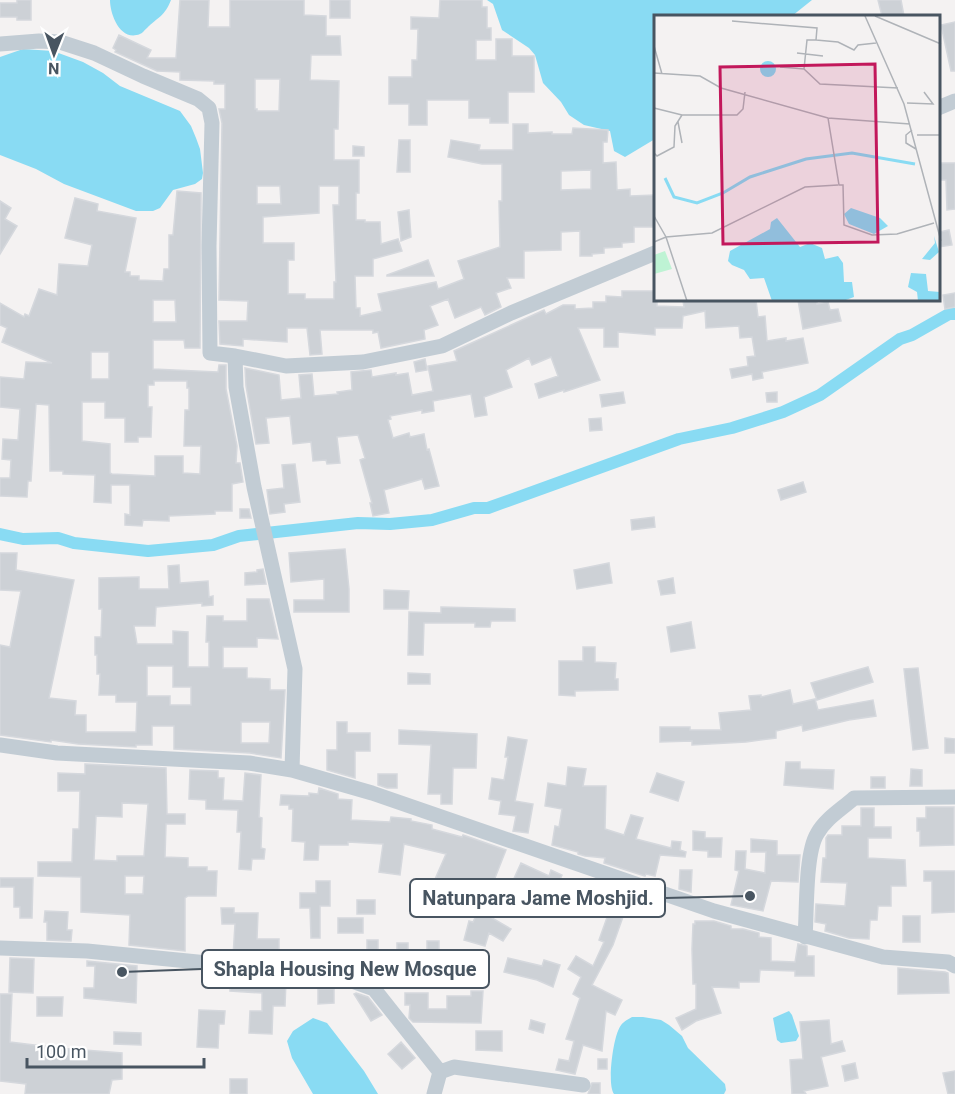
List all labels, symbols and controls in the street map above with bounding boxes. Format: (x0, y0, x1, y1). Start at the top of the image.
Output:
inset map (654, 15, 940, 302)
north arrow (24, 24, 84, 84)
text: N (48, 59, 60, 78)
callout: Natunpara Jame Moshjid. (410, 879, 665, 917)
text: Natunpara Jame Moshjid. (422, 886, 654, 910)
callout: Shapla Housing New Mosque (202, 950, 489, 988)
text: Shapla Housing New Mosque (213, 957, 477, 981)
scale bar (27, 1031, 204, 1069)
text: 100 m (36, 1041, 87, 1062)

